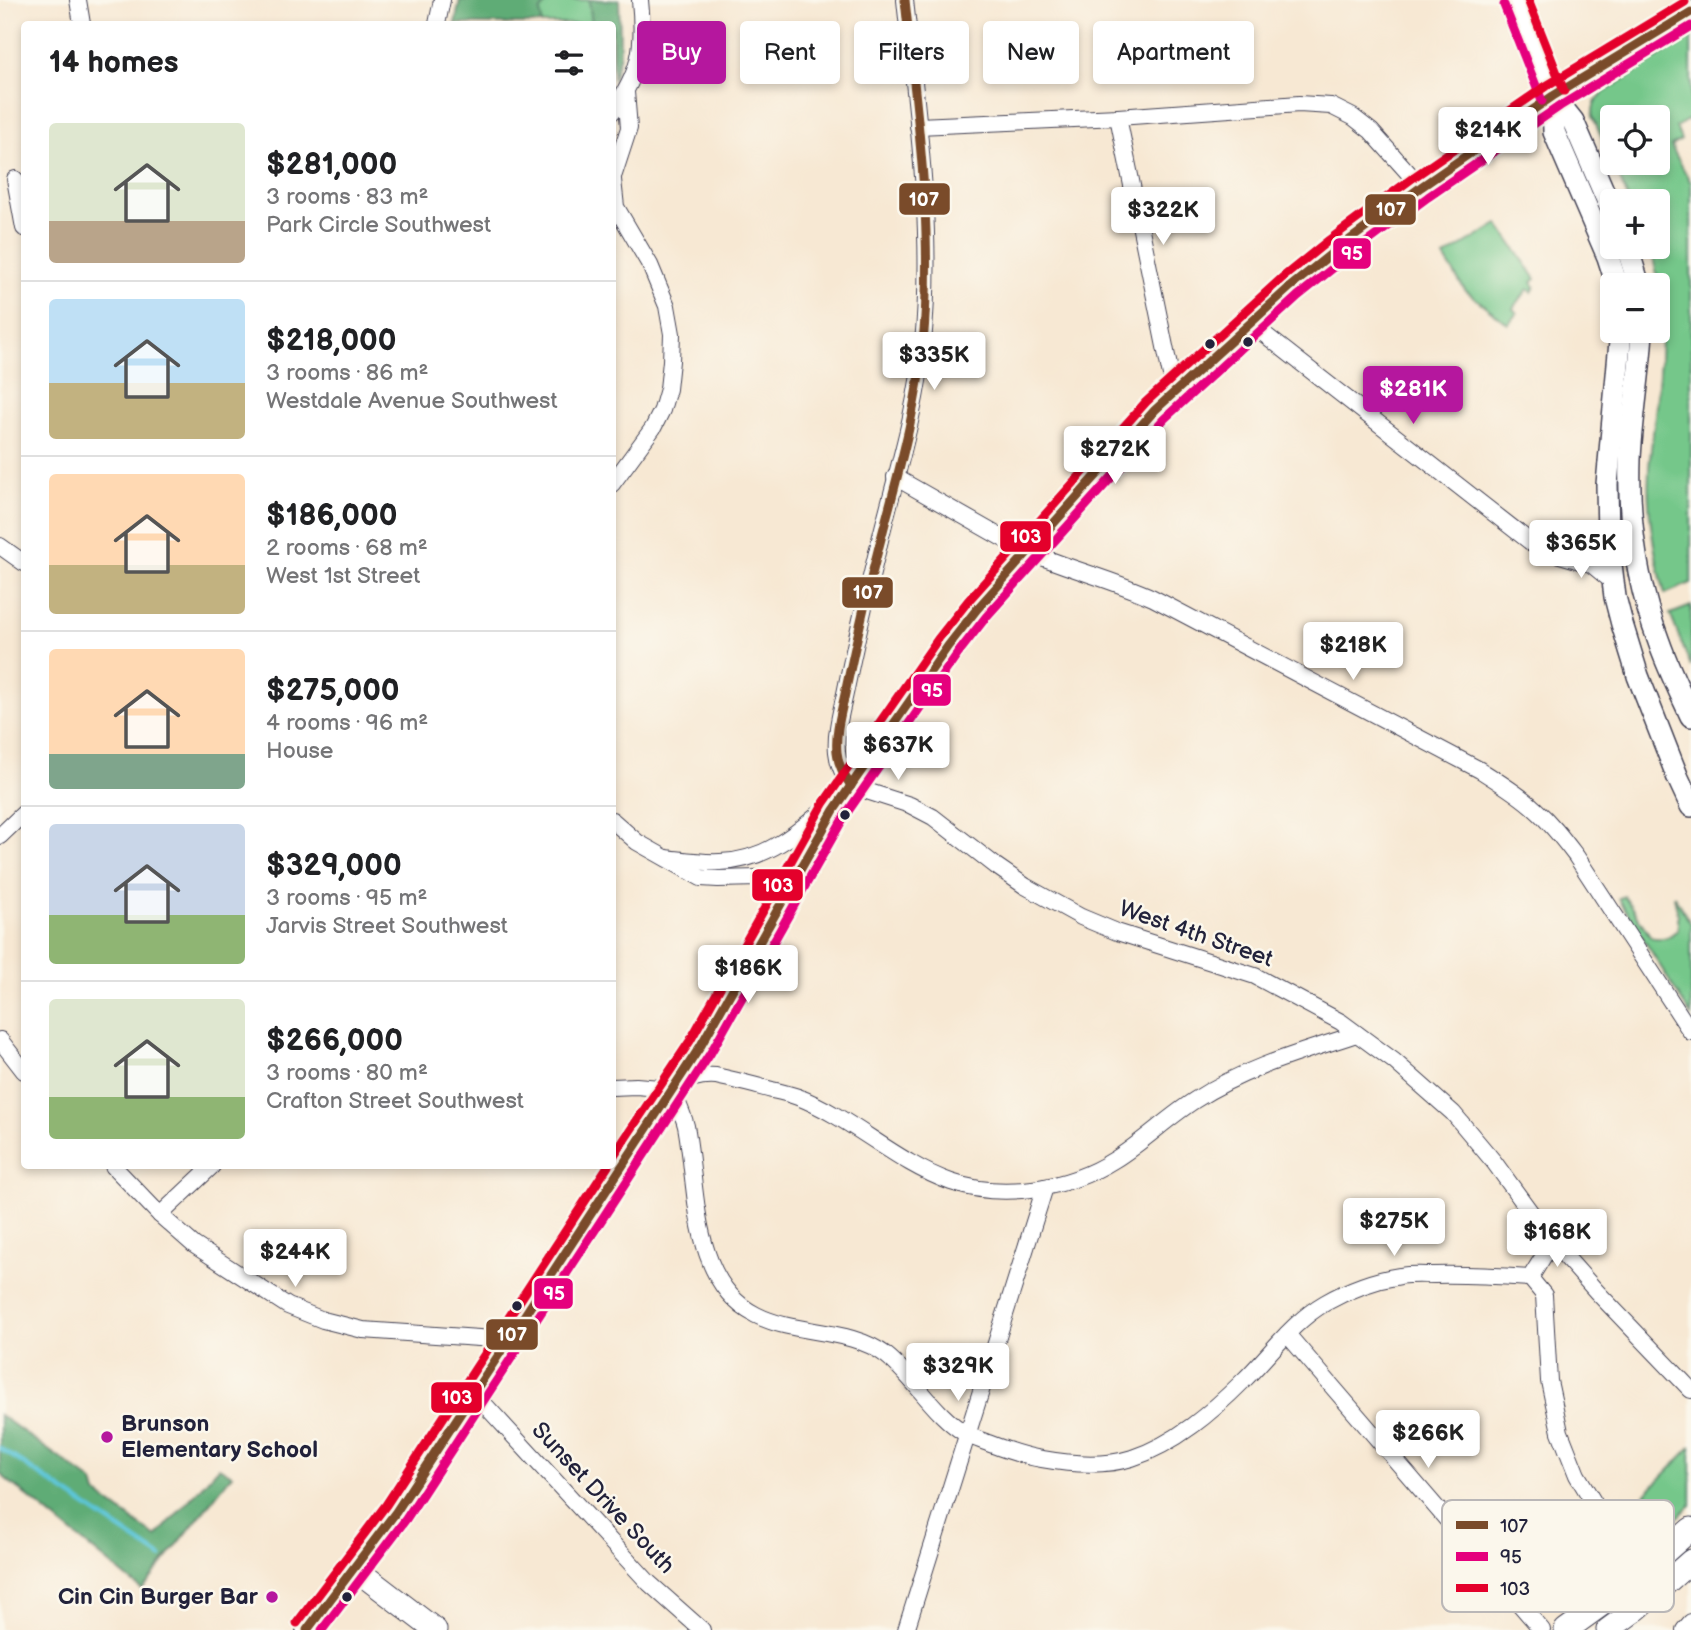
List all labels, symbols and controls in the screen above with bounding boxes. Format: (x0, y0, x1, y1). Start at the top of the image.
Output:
chip: Buy (637, 21, 726, 84)
chip: Rent (740, 21, 840, 84)
chip: Filters (854, 21, 969, 84)
chip: New (983, 21, 1079, 84)
chip: Apartment (1093, 21, 1254, 84)
icon: filters (550, 44, 588, 82)
text: 14 homes (49, 45, 178, 81)
map controls (1600, 105, 1670, 343)
button: locate (1600, 105, 1670, 175)
pin: $214K (1439, 108, 1537, 167)
text: $214K (1454, 116, 1522, 144)
text: $281,000 (266, 147, 397, 183)
icon: home (105, 151, 189, 235)
line badge: 107 (898, 182, 951, 216)
text: 3 rooms · 83 m² (266, 183, 428, 211)
pin: $322K (1114, 188, 1212, 247)
text: 107 (909, 189, 940, 212)
button: + (1600, 189, 1670, 259)
line badge: 107 (1364, 193, 1417, 226)
text: $322K (1127, 196, 1199, 224)
text: 107 (1376, 199, 1407, 222)
text: Park Circle Southwest (266, 211, 491, 239)
line badge: 95 (1332, 237, 1372, 270)
text: 95 (1341, 243, 1363, 266)
button: − (1600, 273, 1670, 343)
text: $218,000 (266, 323, 397, 359)
icon: home (105, 327, 189, 411)
pin: $335K (885, 332, 983, 392)
unlabelled marker (1241, 335, 1255, 349)
unlabelled marker (1203, 337, 1217, 351)
text: $335K (899, 341, 969, 369)
text: 3 rooms · 86 m² (266, 359, 428, 387)
pin: $281K (1364, 366, 1462, 426)
text: $281K (1379, 375, 1447, 403)
text: Westdale Avenue Southwest (266, 387, 558, 415)
pin: $272K (1066, 426, 1164, 486)
text: $272K (1080, 435, 1150, 463)
text: $186,000 (266, 498, 397, 534)
icon: home (105, 502, 189, 586)
line badge: 103 (999, 520, 1052, 553)
pin: $365K (1532, 520, 1630, 580)
text: 103 (1011, 526, 1041, 549)
text: $365K (1545, 529, 1617, 557)
text: 2 rooms · 68 m² (266, 534, 428, 562)
text: West 1st Street (266, 562, 420, 590)
line badge: 107 (841, 576, 894, 609)
text: 107 (853, 582, 884, 605)
pin: $218K (1304, 622, 1402, 682)
text: $218K (1319, 631, 1387, 659)
text: $275,000 (266, 673, 400, 709)
line badge: 95 (912, 673, 952, 707)
icon: home (105, 677, 189, 761)
text: 95 (921, 680, 943, 703)
text: 4 rooms · 96 m² (266, 709, 428, 737)
pin: $637K (849, 722, 947, 782)
text: $637K (863, 731, 933, 759)
text: House (266, 737, 333, 765)
unlabelled marker (838, 808, 852, 822)
text: $329,000 (266, 848, 402, 884)
icon: home (105, 852, 189, 936)
line badge: 103 (751, 868, 804, 902)
text: 103 (763, 875, 793, 898)
text: 3 rooms · 95 m² (266, 884, 427, 912)
street label: West 4th Street (1115, 895, 1277, 973)
text: Jarvis Street Southwest (266, 912, 508, 940)
pin: $186K (699, 946, 797, 1005)
text: $186K (714, 954, 782, 982)
text: $266,000 (266, 1023, 403, 1059)
icon: home (105, 1027, 189, 1111)
text: 3 rooms · 80 m² (266, 1059, 428, 1087)
text: Crafton Street Southwest (266, 1087, 524, 1115)
pin: $275K (1345, 1198, 1443, 1258)
text: $275K (1359, 1207, 1429, 1235)
pin: $168K (1508, 1210, 1606, 1269)
text: $168K (1523, 1218, 1591, 1246)
pin: $244K (246, 1230, 344, 1289)
text: $244K (260, 1238, 330, 1266)
line badge: 95 (533, 1277, 574, 1310)
text: 95 (543, 1283, 565, 1306)
unlabelled marker (510, 1299, 524, 1313)
line badge: 107 (485, 1318, 539, 1351)
text: 107 (497, 1324, 528, 1347)
pin: $329K (909, 1344, 1007, 1403)
text: $329K (922, 1352, 994, 1380)
line badge: 103 (430, 1381, 483, 1414)
text: 103 (442, 1387, 472, 1410)
place label: Brunson Elementary School (121, 1410, 318, 1464)
pin: $266K (1379, 1410, 1477, 1470)
street label: Sunset Drive South (526, 1416, 680, 1580)
text: $266K (1392, 1419, 1464, 1447)
marker: Brunson Elementary School (99, 1429, 115, 1445)
legend (1442, 1500, 1674, 1612)
text: 107 (1500, 1515, 1529, 1538)
text: 95 (1500, 1546, 1522, 1569)
text: 103 (1500, 1578, 1530, 1601)
place label: Cin Cin Burger Bar (58, 1583, 259, 1611)
marker: Cin Cin Burger Bar (264, 1589, 280, 1605)
unlabelled marker (340, 1590, 354, 1604)

